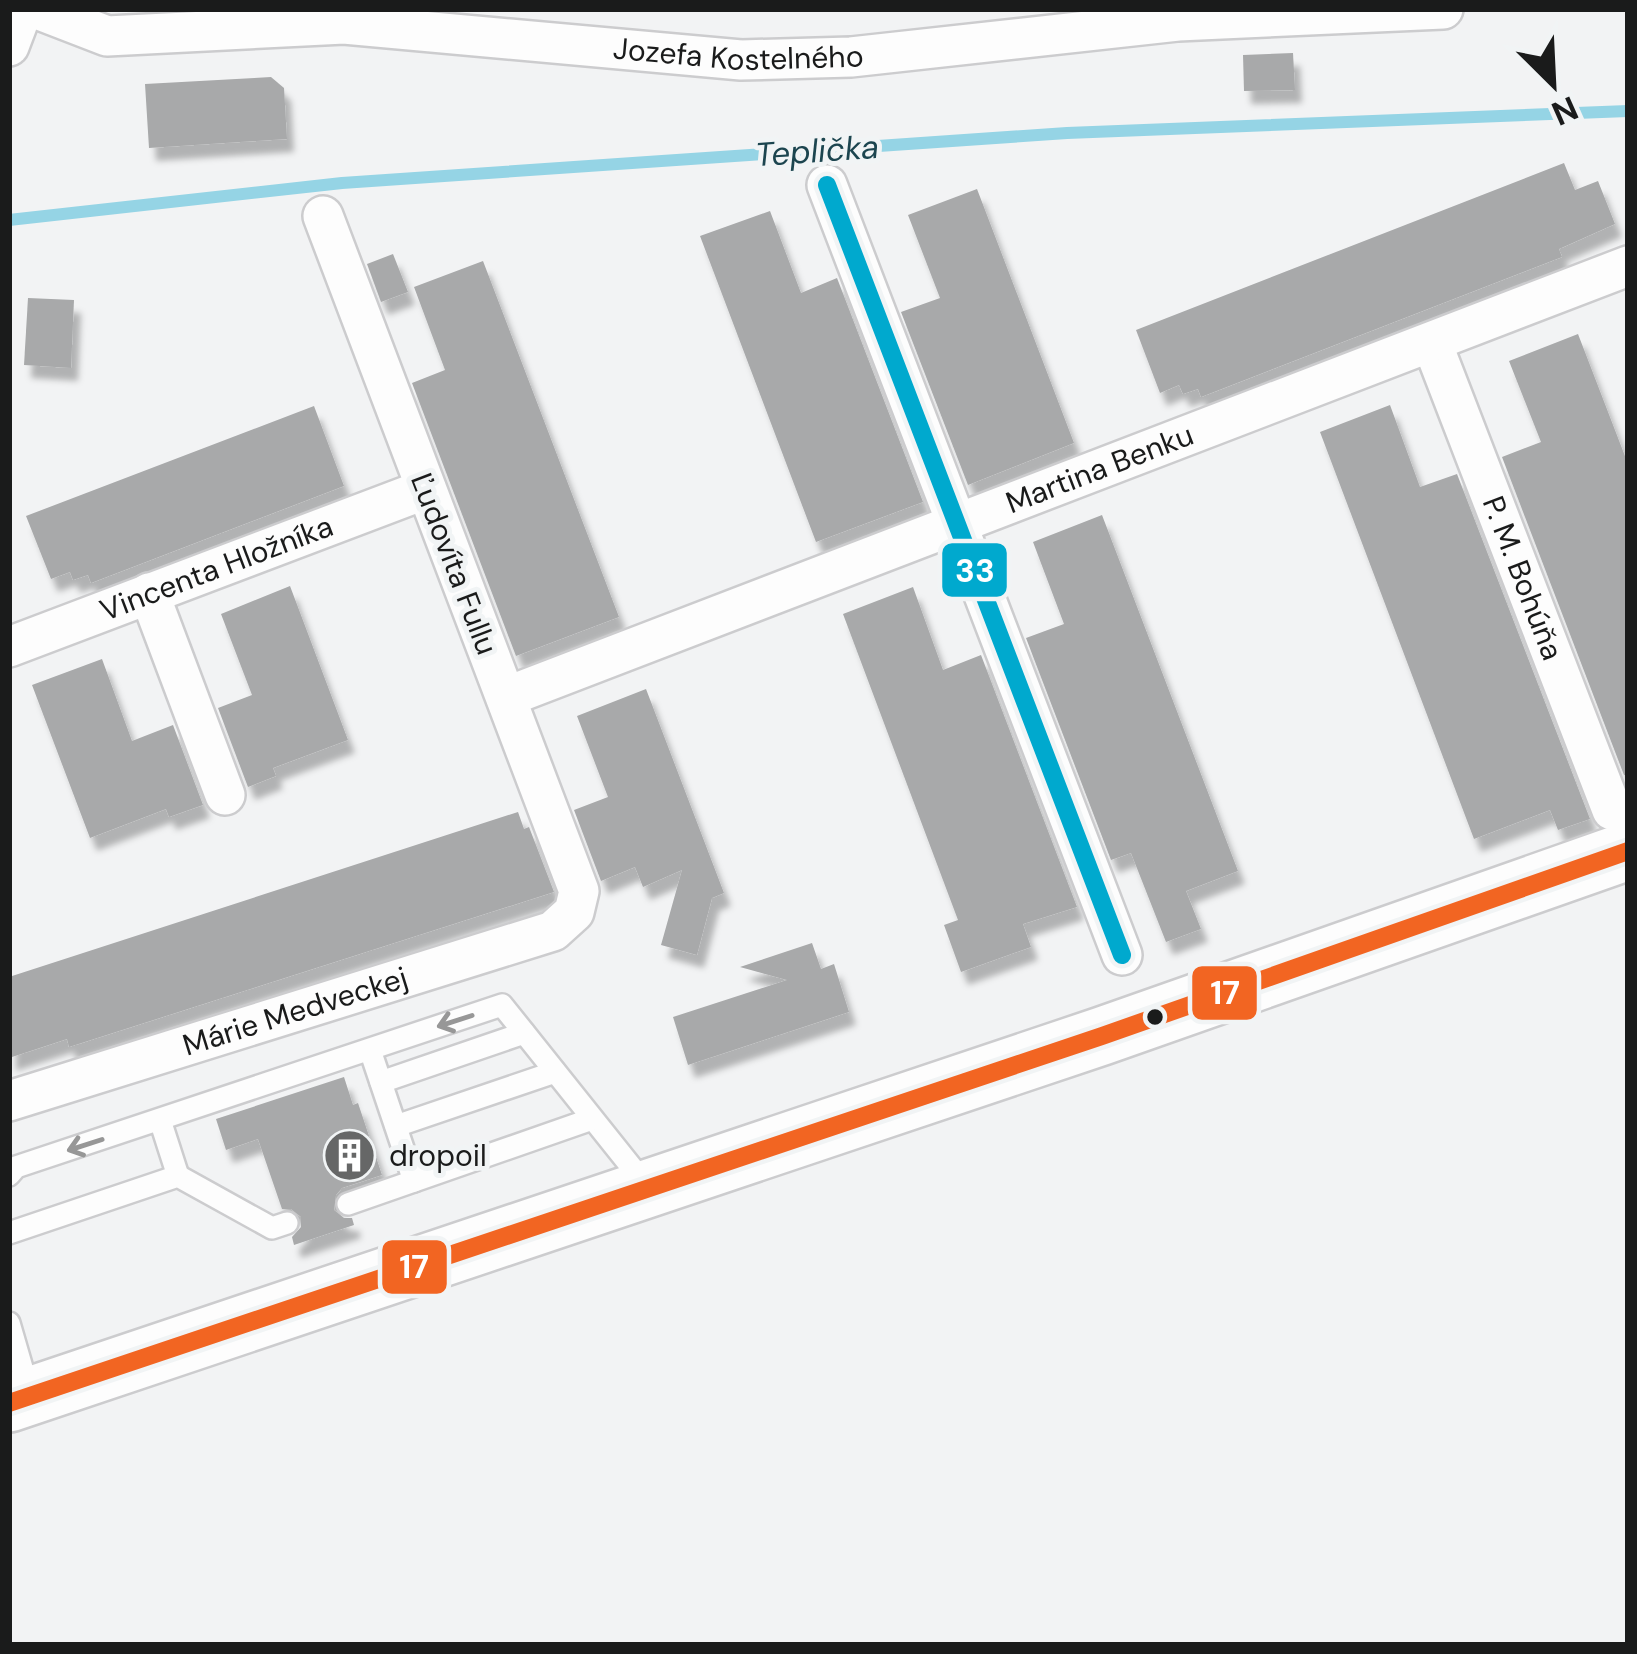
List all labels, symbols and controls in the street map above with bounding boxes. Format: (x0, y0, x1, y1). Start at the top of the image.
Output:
north arrow (1493, 24, 1613, 144)
street label: Jozefa Kostelného (611, 28, 865, 79)
text: N (1545, 86, 1585, 135)
water label: Teplička (754, 125, 880, 176)
street label: Martina Benku (1000, 415, 1199, 522)
street label: Ľudovíta Fullu (402, 468, 507, 660)
street label: P. M. Bohúňa (1474, 491, 1572, 665)
street label: Vincenta Hložníka (94, 506, 338, 630)
line badge: 33 (940, 541, 1009, 599)
text: 33 (955, 549, 995, 592)
street label: Márie Medveckej (178, 958, 413, 1065)
line badge: 17 (1190, 964, 1259, 1022)
text: 17 (1210, 971, 1240, 1014)
unlabelled marker (1144, 1006, 1166, 1028)
one-way arrow (436, 1012, 474, 1034)
building icon: dropoil (322, 1128, 378, 1184)
one-way arrow (67, 1135, 105, 1157)
place label: dropoil (389, 1136, 487, 1175)
line badge: 17 (380, 1238, 449, 1296)
text: 17 (399, 1245, 429, 1288)

